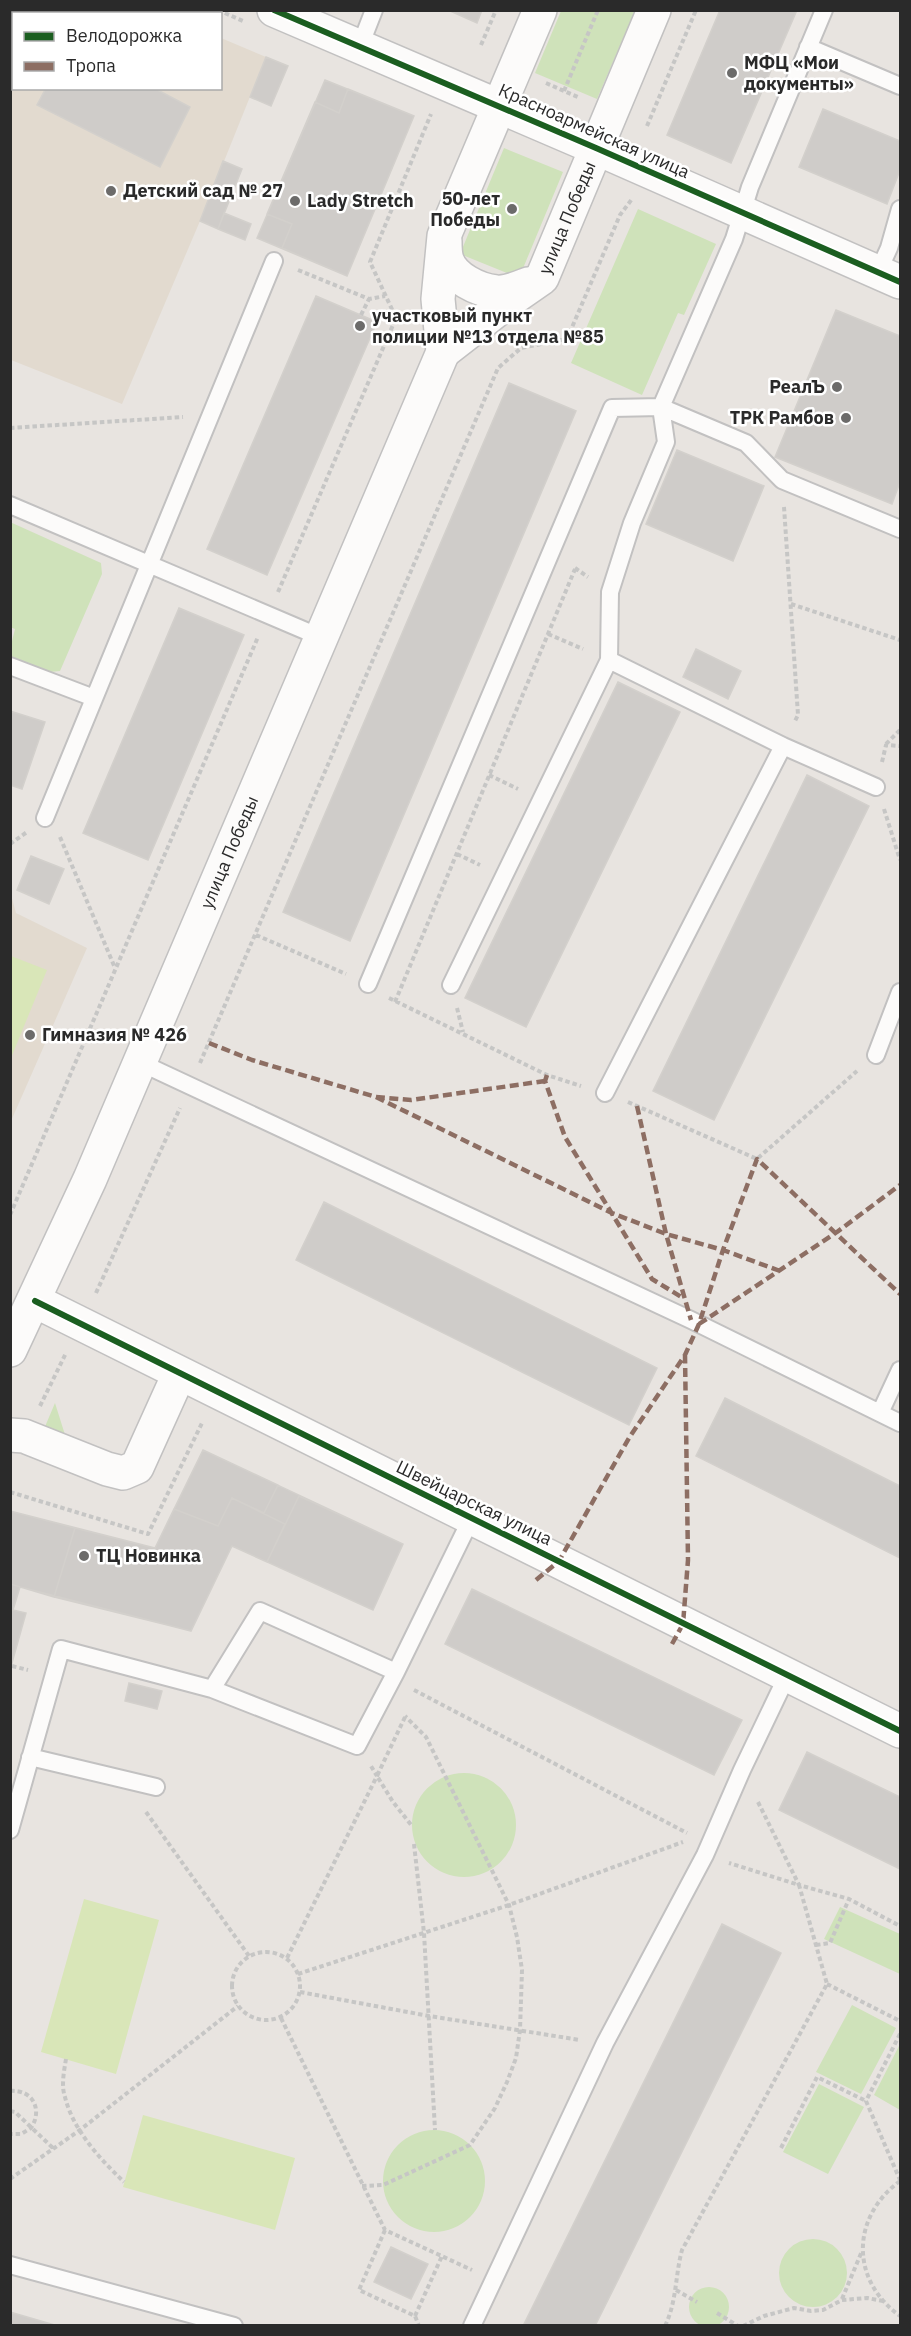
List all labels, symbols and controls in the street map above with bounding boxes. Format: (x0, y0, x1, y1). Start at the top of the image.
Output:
legend (12, 12, 222, 90)
text: Велодорожка (66, 24, 182, 47)
place label: МФЦ «Мои документы» (744, 51, 854, 95)
text: Тропа (66, 54, 116, 77)
marker: МФЦ «Мои документы» (725, 66, 739, 80)
street label: Красноармейская улица (495, 78, 694, 183)
street label: улица Победы (533, 157, 601, 278)
place label: Детский сад № 27 (123, 179, 283, 202)
marker: Детский сад № 27 (104, 184, 118, 198)
place label: 50-лет Победы (430, 187, 500, 231)
place label: Lady Stretch (307, 189, 414, 212)
marker: Lady Stretch (288, 194, 302, 208)
marker: 50-лет Победы (505, 202, 519, 216)
place label: участковый пункт полиции №13 отдела №85 (372, 304, 604, 348)
marker: участковый пункт полиции №13 отдела №85 (353, 319, 367, 333)
place label: РеалЪ (769, 375, 825, 398)
marker: РеалЪ (830, 380, 844, 394)
place label: ТРК Рамбов (730, 406, 834, 429)
marker: ТРК Рамбов (839, 411, 853, 425)
street label: улица Победы (195, 792, 263, 912)
place label: Гимназия № 426 (42, 1023, 187, 1046)
marker: Гимназия № 426 (23, 1028, 37, 1042)
street label: Швейцарская улица (392, 1455, 556, 1550)
place label: ТЦ Новинка (96, 1544, 201, 1567)
marker: ТЦ Новинка (77, 1549, 91, 1563)

